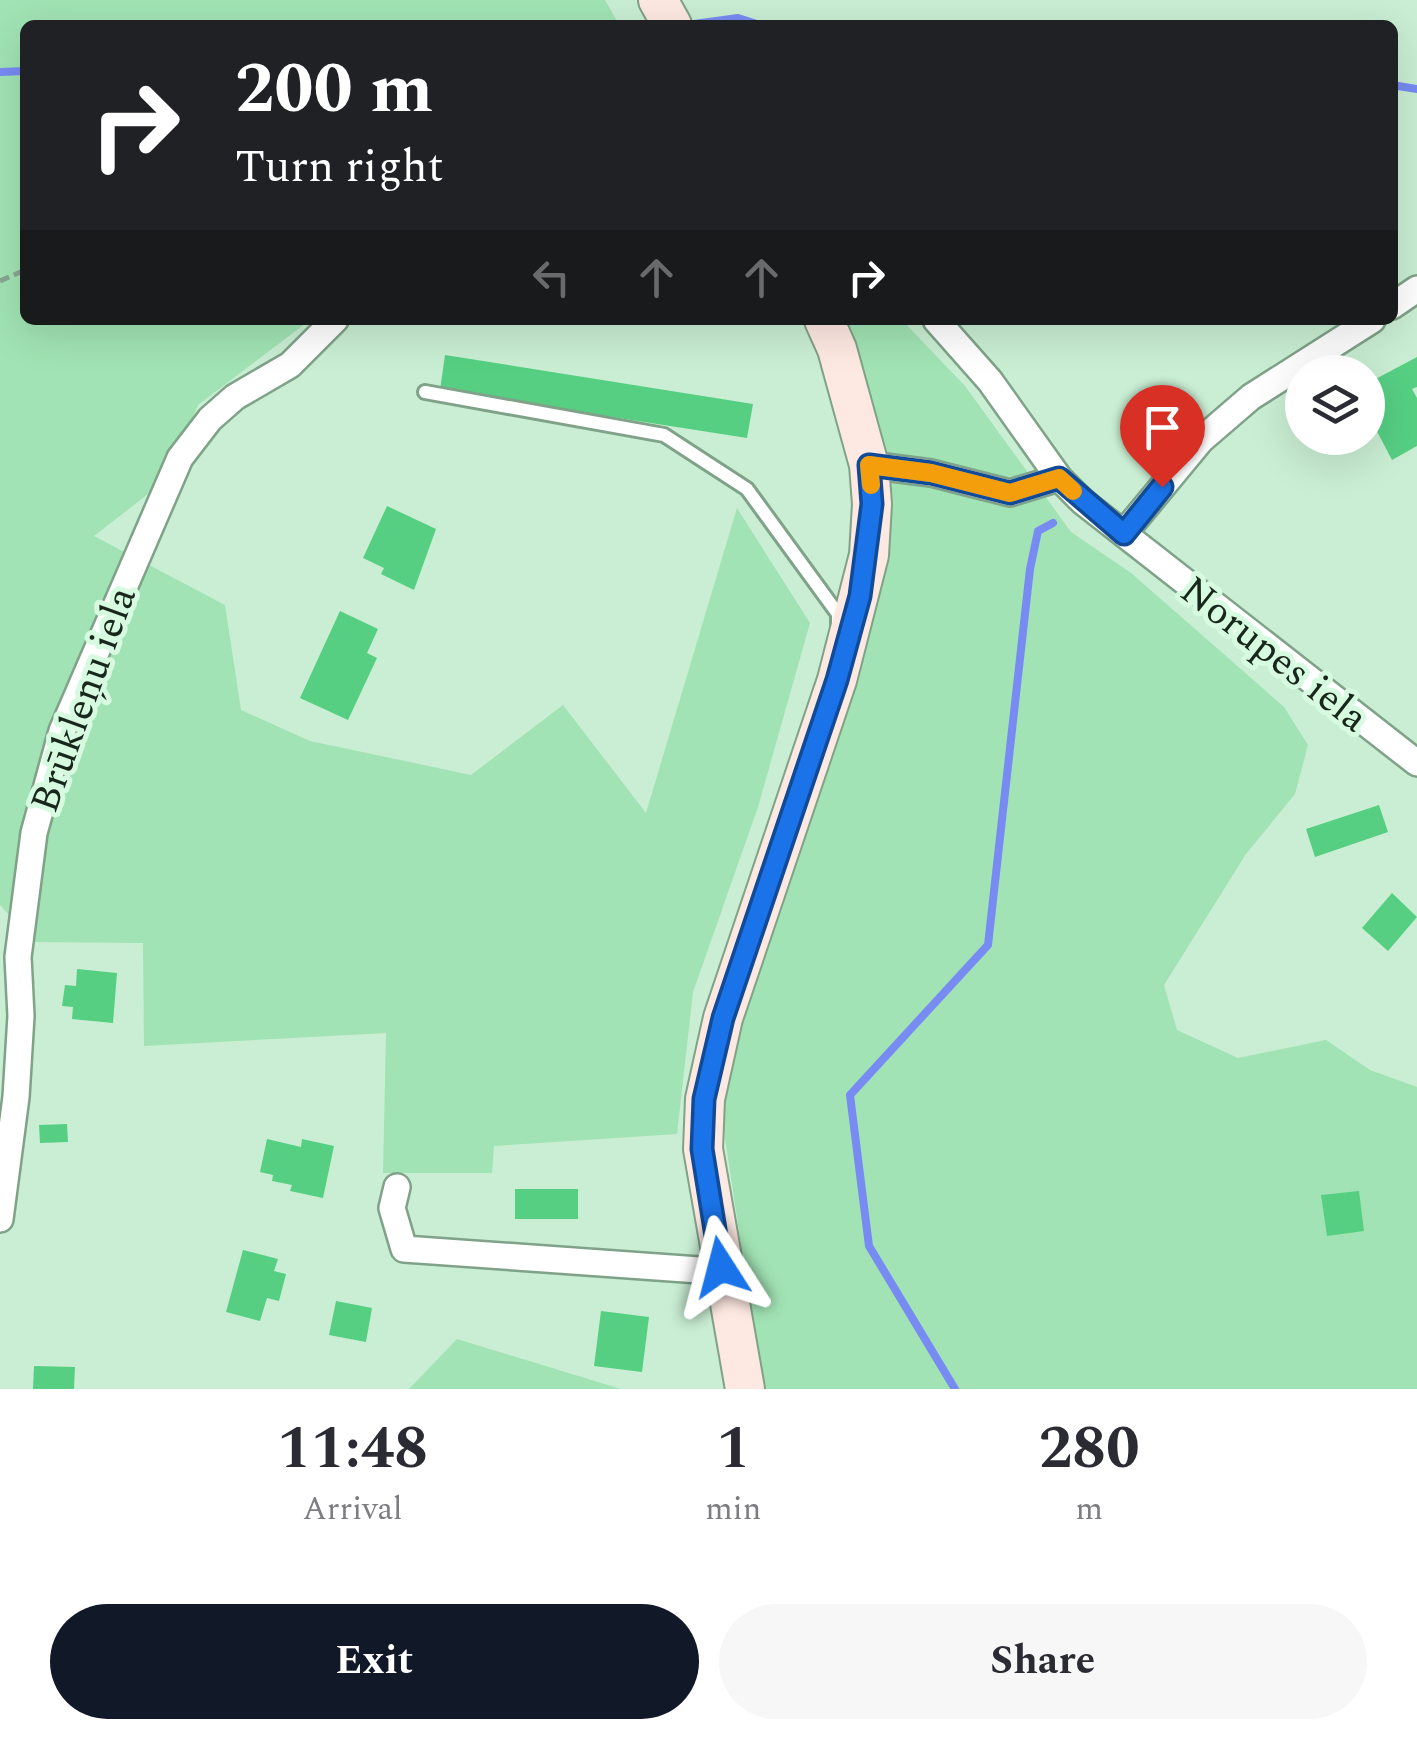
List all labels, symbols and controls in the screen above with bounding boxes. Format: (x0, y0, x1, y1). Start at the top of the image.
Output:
text: 200 m (235, 37, 433, 143)
icon: right (70, 60, 200, 190)
text: Turn right (235, 133, 444, 202)
icon: left (524, 250, 579, 305)
icon: ahead (629, 250, 684, 305)
icon: ahead (734, 250, 789, 305)
icon: right (839, 250, 894, 305)
map controls (1285, 355, 1385, 455)
button: layers (1285, 355, 1385, 455)
pin (1120, 385, 1205, 488)
icon: arrive (1135, 400, 1190, 455)
street label: Norupes iela (1166, 562, 1381, 748)
street label: Brūkleņu iela (15, 578, 154, 821)
position arrow (669, 1215, 773, 1319)
text: 11:48 (277, 1403, 428, 1495)
text: 1 (717, 1403, 750, 1495)
text: 280 (1039, 1403, 1140, 1495)
text: Arrival (303, 1485, 403, 1534)
text: min (705, 1485, 761, 1534)
text: m (1075, 1485, 1103, 1534)
button: Exit (50, 1604, 699, 1719)
button: Share (719, 1604, 1367, 1719)

